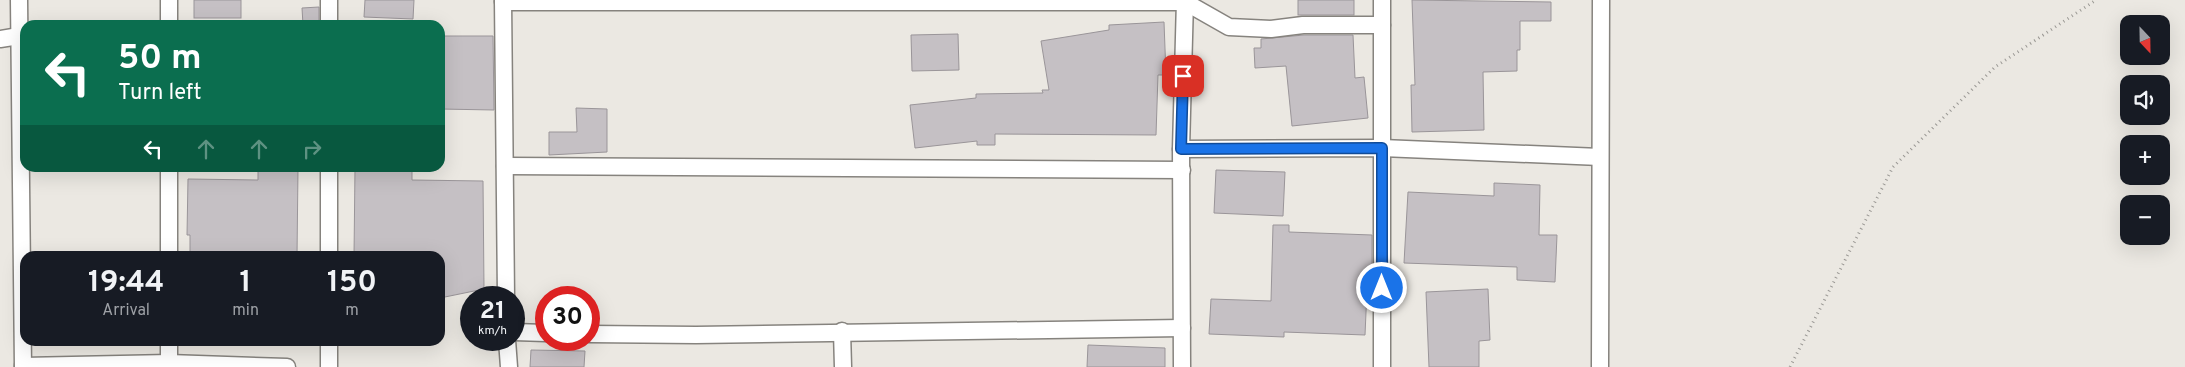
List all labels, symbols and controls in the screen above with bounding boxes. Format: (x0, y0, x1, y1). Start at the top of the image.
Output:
north arrow (2120, 15, 2170, 65)
map controls (2120, 15, 2170, 245)
text: 50 m (118, 37, 202, 81)
icon: left (35, 40, 100, 105)
pin (1162, 55, 1204, 97)
icon: arrive (1169, 62, 1197, 90)
button: sound (2120, 75, 2170, 125)
text: Turn left (118, 80, 201, 107)
icon: left (139, 135, 167, 163)
icon: ahead (192, 135, 220, 163)
icon: ahead (245, 135, 273, 163)
icon: right (298, 135, 326, 163)
button: + (2120, 135, 2170, 185)
button: − (2120, 195, 2170, 245)
position arrow (1355, 261, 1407, 313)
text: 19:44 (88, 265, 164, 302)
text: 1 (240, 265, 252, 302)
text: 150 (327, 265, 377, 302)
speed limit sign: 30 (535, 286, 600, 351)
text: 21 (480, 296, 505, 328)
text: Arrival (102, 301, 150, 321)
text: min (232, 301, 259, 321)
text: m (345, 301, 359, 321)
text: km/h (478, 323, 507, 339)

